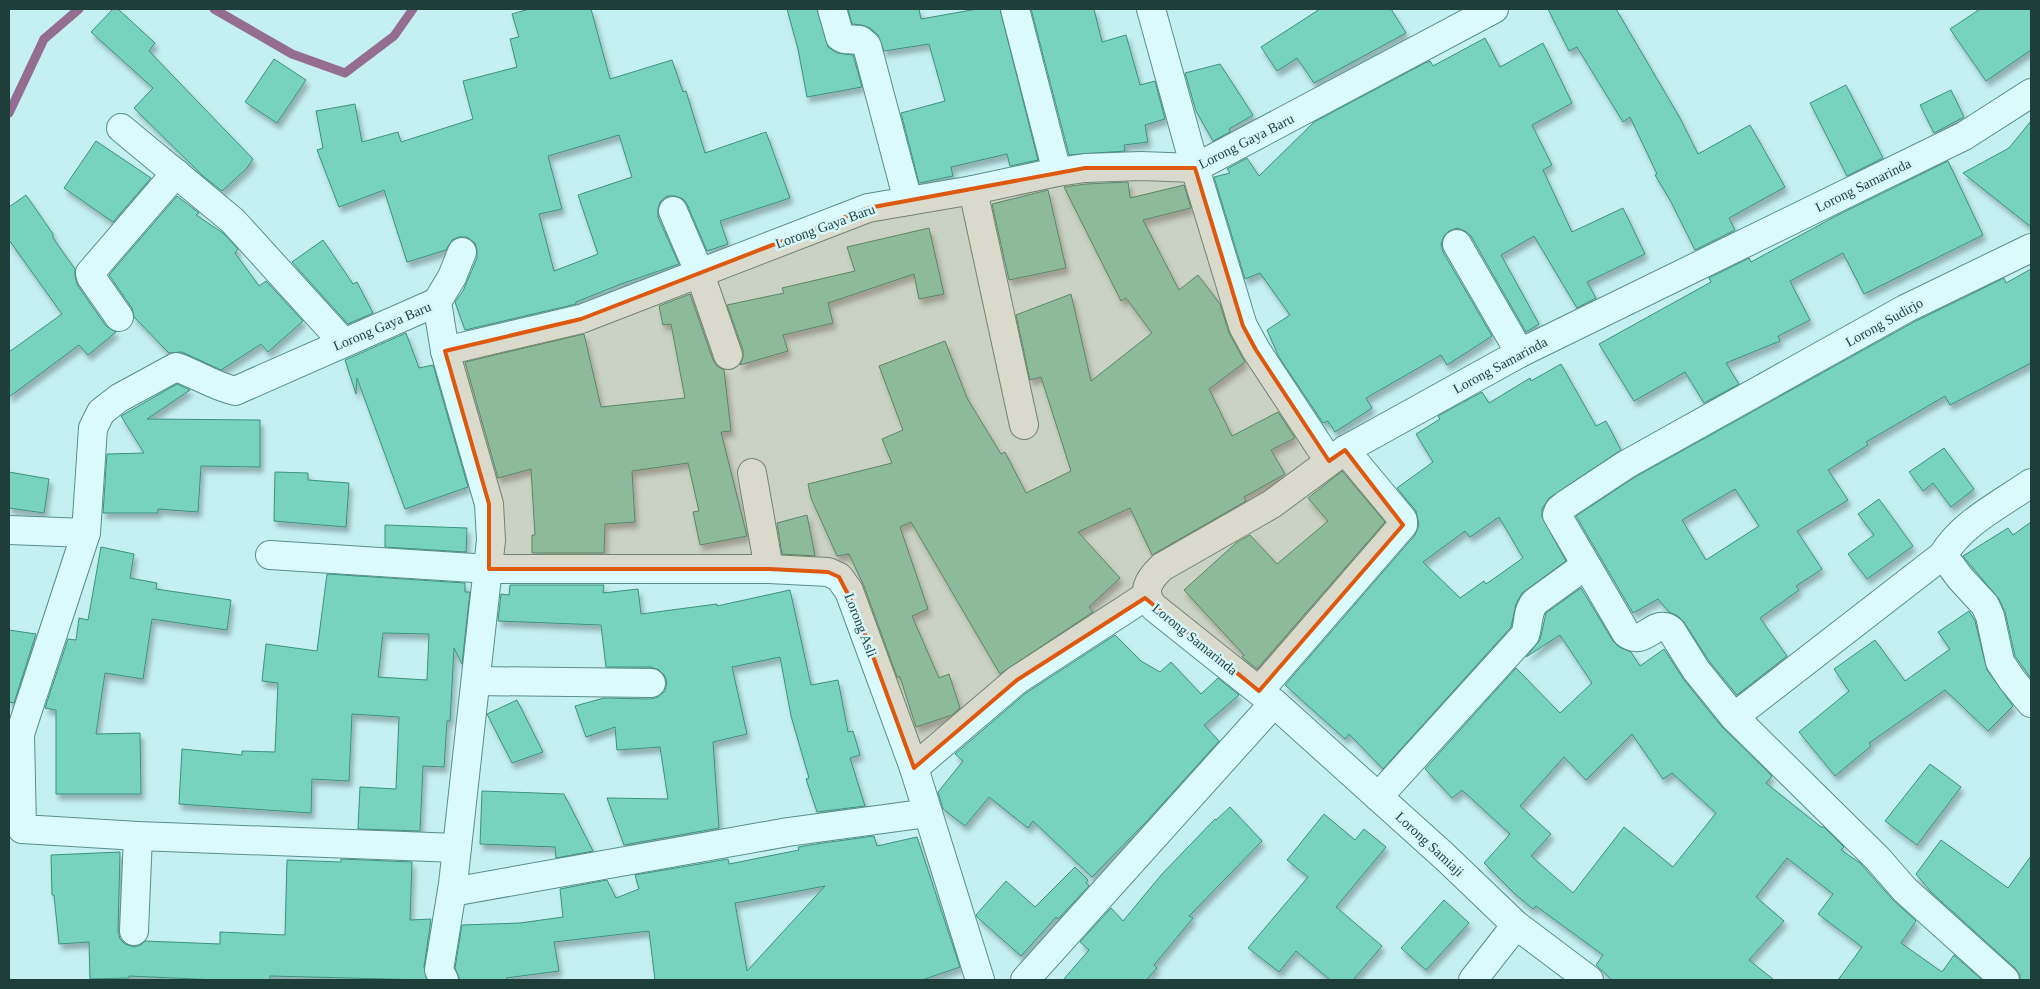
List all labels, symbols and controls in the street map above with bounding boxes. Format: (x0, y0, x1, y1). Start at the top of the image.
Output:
street label: Lorong Gaya Baru (1196, 111, 1296, 172)
street label: Lorong Samarinda (1813, 155, 1914, 215)
street label: Lorong Gaya Baru (773, 201, 877, 251)
street label: Lorong Sudirjo (1843, 295, 1925, 350)
street label: Lorong Gaya Baru (331, 299, 433, 354)
street label: Lorong Samarinda (1451, 334, 1551, 397)
street label: Lorong Asli (841, 591, 880, 659)
street label: Lorong Samarinda (1149, 601, 1241, 679)
street label: Lorong Samiaji (1393, 809, 1467, 880)

